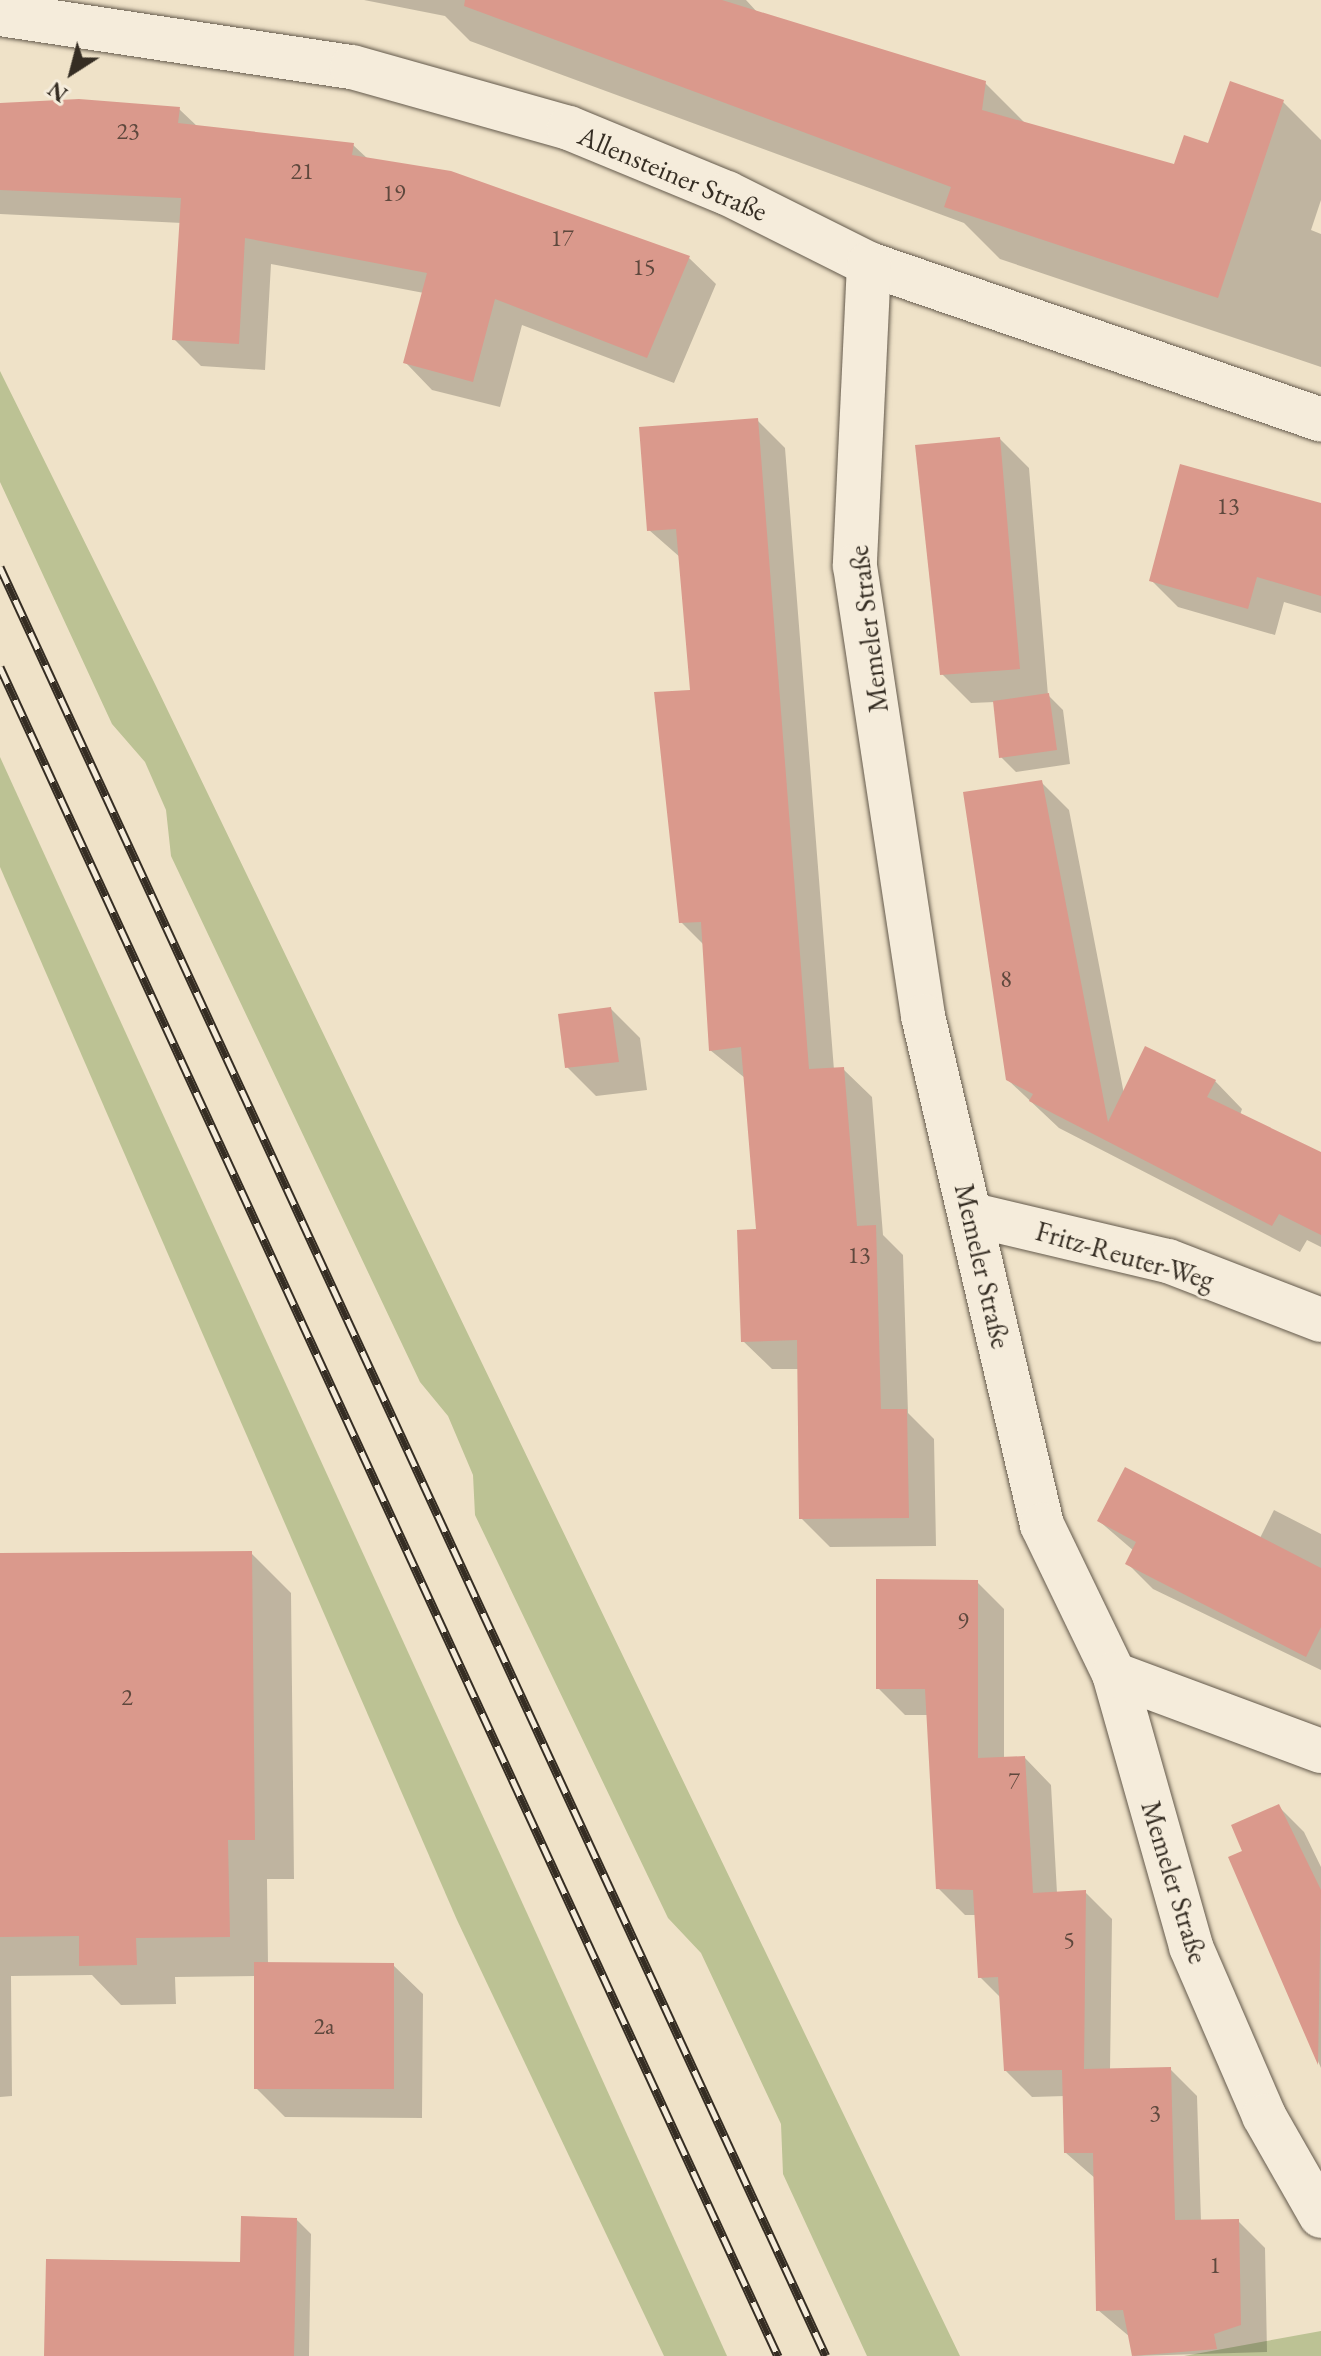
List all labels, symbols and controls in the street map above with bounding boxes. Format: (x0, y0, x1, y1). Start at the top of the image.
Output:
north arrow (32, 32, 112, 112)
text: N (42, 75, 73, 109)
house number: 23 (116, 117, 140, 145)
street label: Allensteiner Straße (573, 118, 773, 228)
house number: 21 (290, 157, 314, 185)
house number: 19 (382, 179, 406, 207)
house number: 17 (550, 224, 574, 252)
house number: 15 (632, 253, 656, 281)
house number: 13 (1216, 492, 1240, 520)
street label: Memeler Straße (841, 543, 895, 715)
house number: 8 (1000, 965, 1012, 993)
street label: Memeler Straße (948, 1180, 1018, 1352)
street label: Fritz-Reuter-Weg (1032, 1214, 1218, 1296)
house number: 13 (847, 1241, 871, 1269)
house number: 9 (957, 1607, 969, 1635)
house number: 2 (121, 1683, 133, 1711)
house number: 7 (1008, 1767, 1020, 1795)
street label: Memeler Straße (1134, 1797, 1216, 1967)
house number: 5 (1063, 1926, 1075, 1954)
house number: 2a (313, 2012, 335, 2040)
house number: 3 (1149, 2099, 1161, 2127)
house number: 1 (1209, 2251, 1221, 2279)

